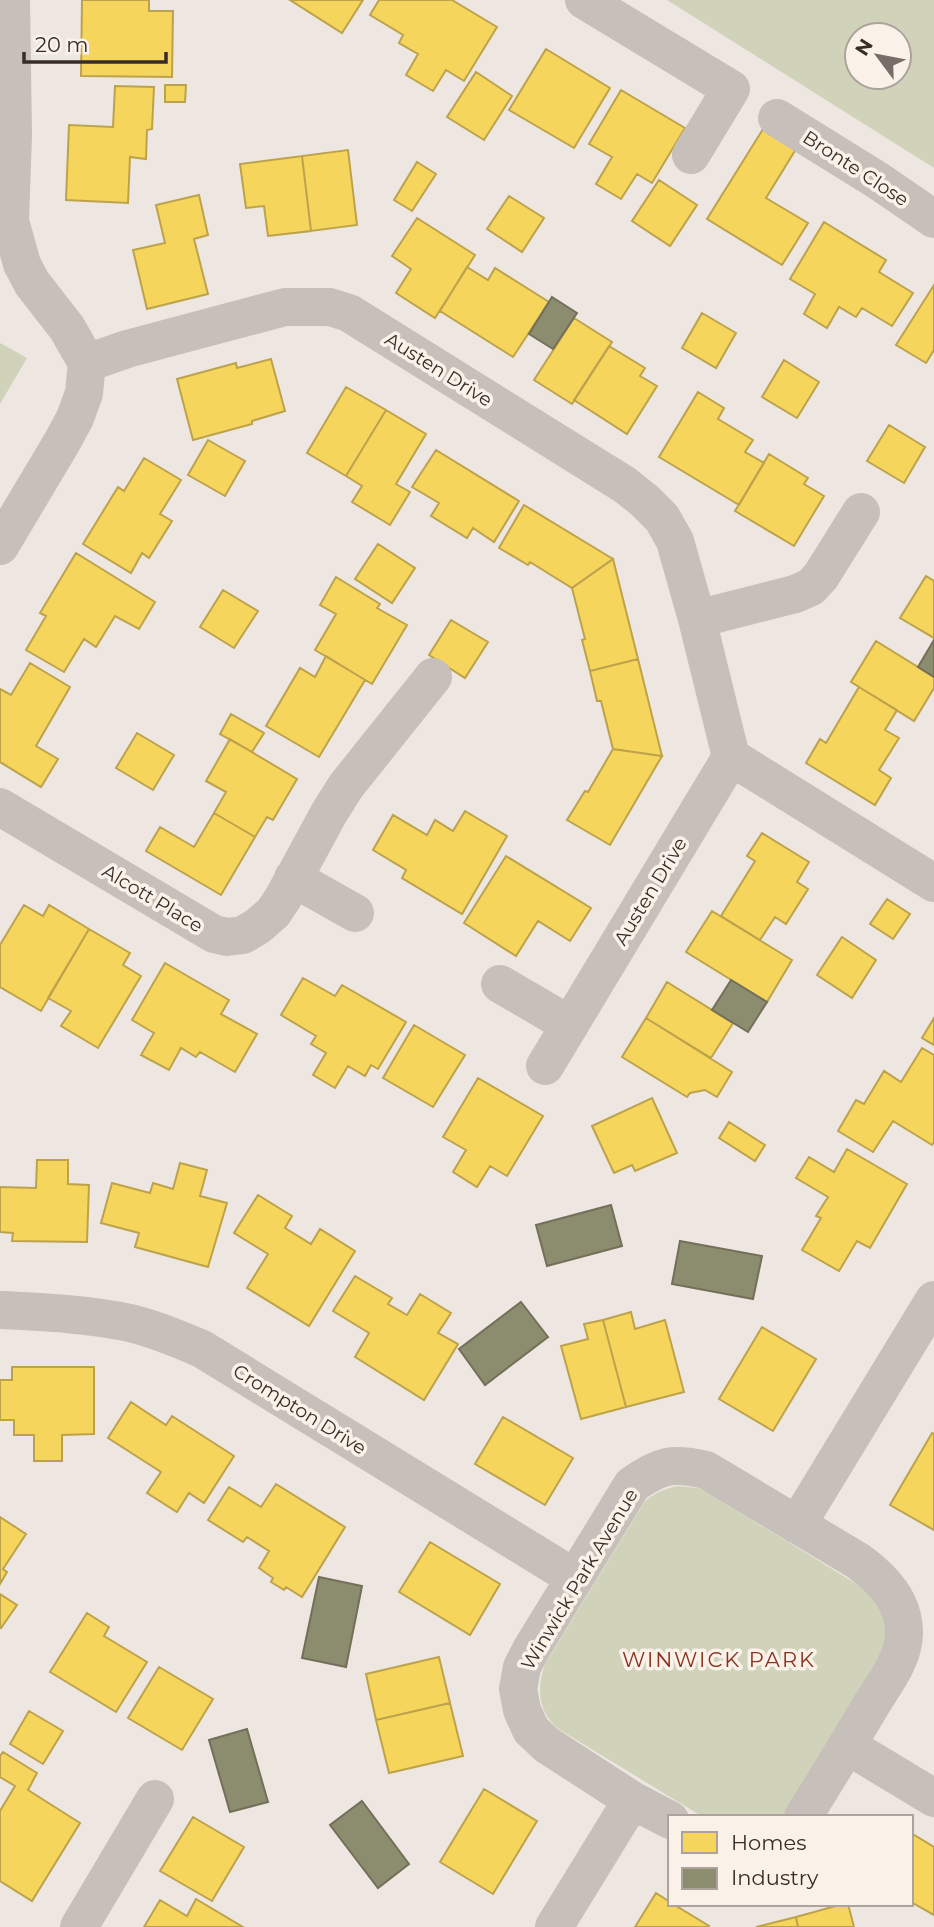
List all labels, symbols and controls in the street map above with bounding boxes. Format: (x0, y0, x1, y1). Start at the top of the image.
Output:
scale bar (24, 21, 166, 65)
north arrow (843, 21, 913, 91)
text: 20 m (35, 32, 89, 57)
text: N (850, 35, 878, 60)
street label: Bronte Close (799, 126, 913, 211)
street label: Austen Drive (381, 327, 497, 411)
street label: Austen Drive (609, 833, 692, 949)
street label: Alcott Place (98, 859, 207, 937)
street label: Crompton Drive (229, 1359, 371, 1460)
street label: Winwick Park Avenue (516, 1484, 643, 1674)
district label: WINWICK PARK (622, 1647, 816, 1672)
legend (668, 1815, 913, 1906)
text: Homes (731, 1830, 806, 1855)
text: Industry (731, 1865, 819, 1890)

